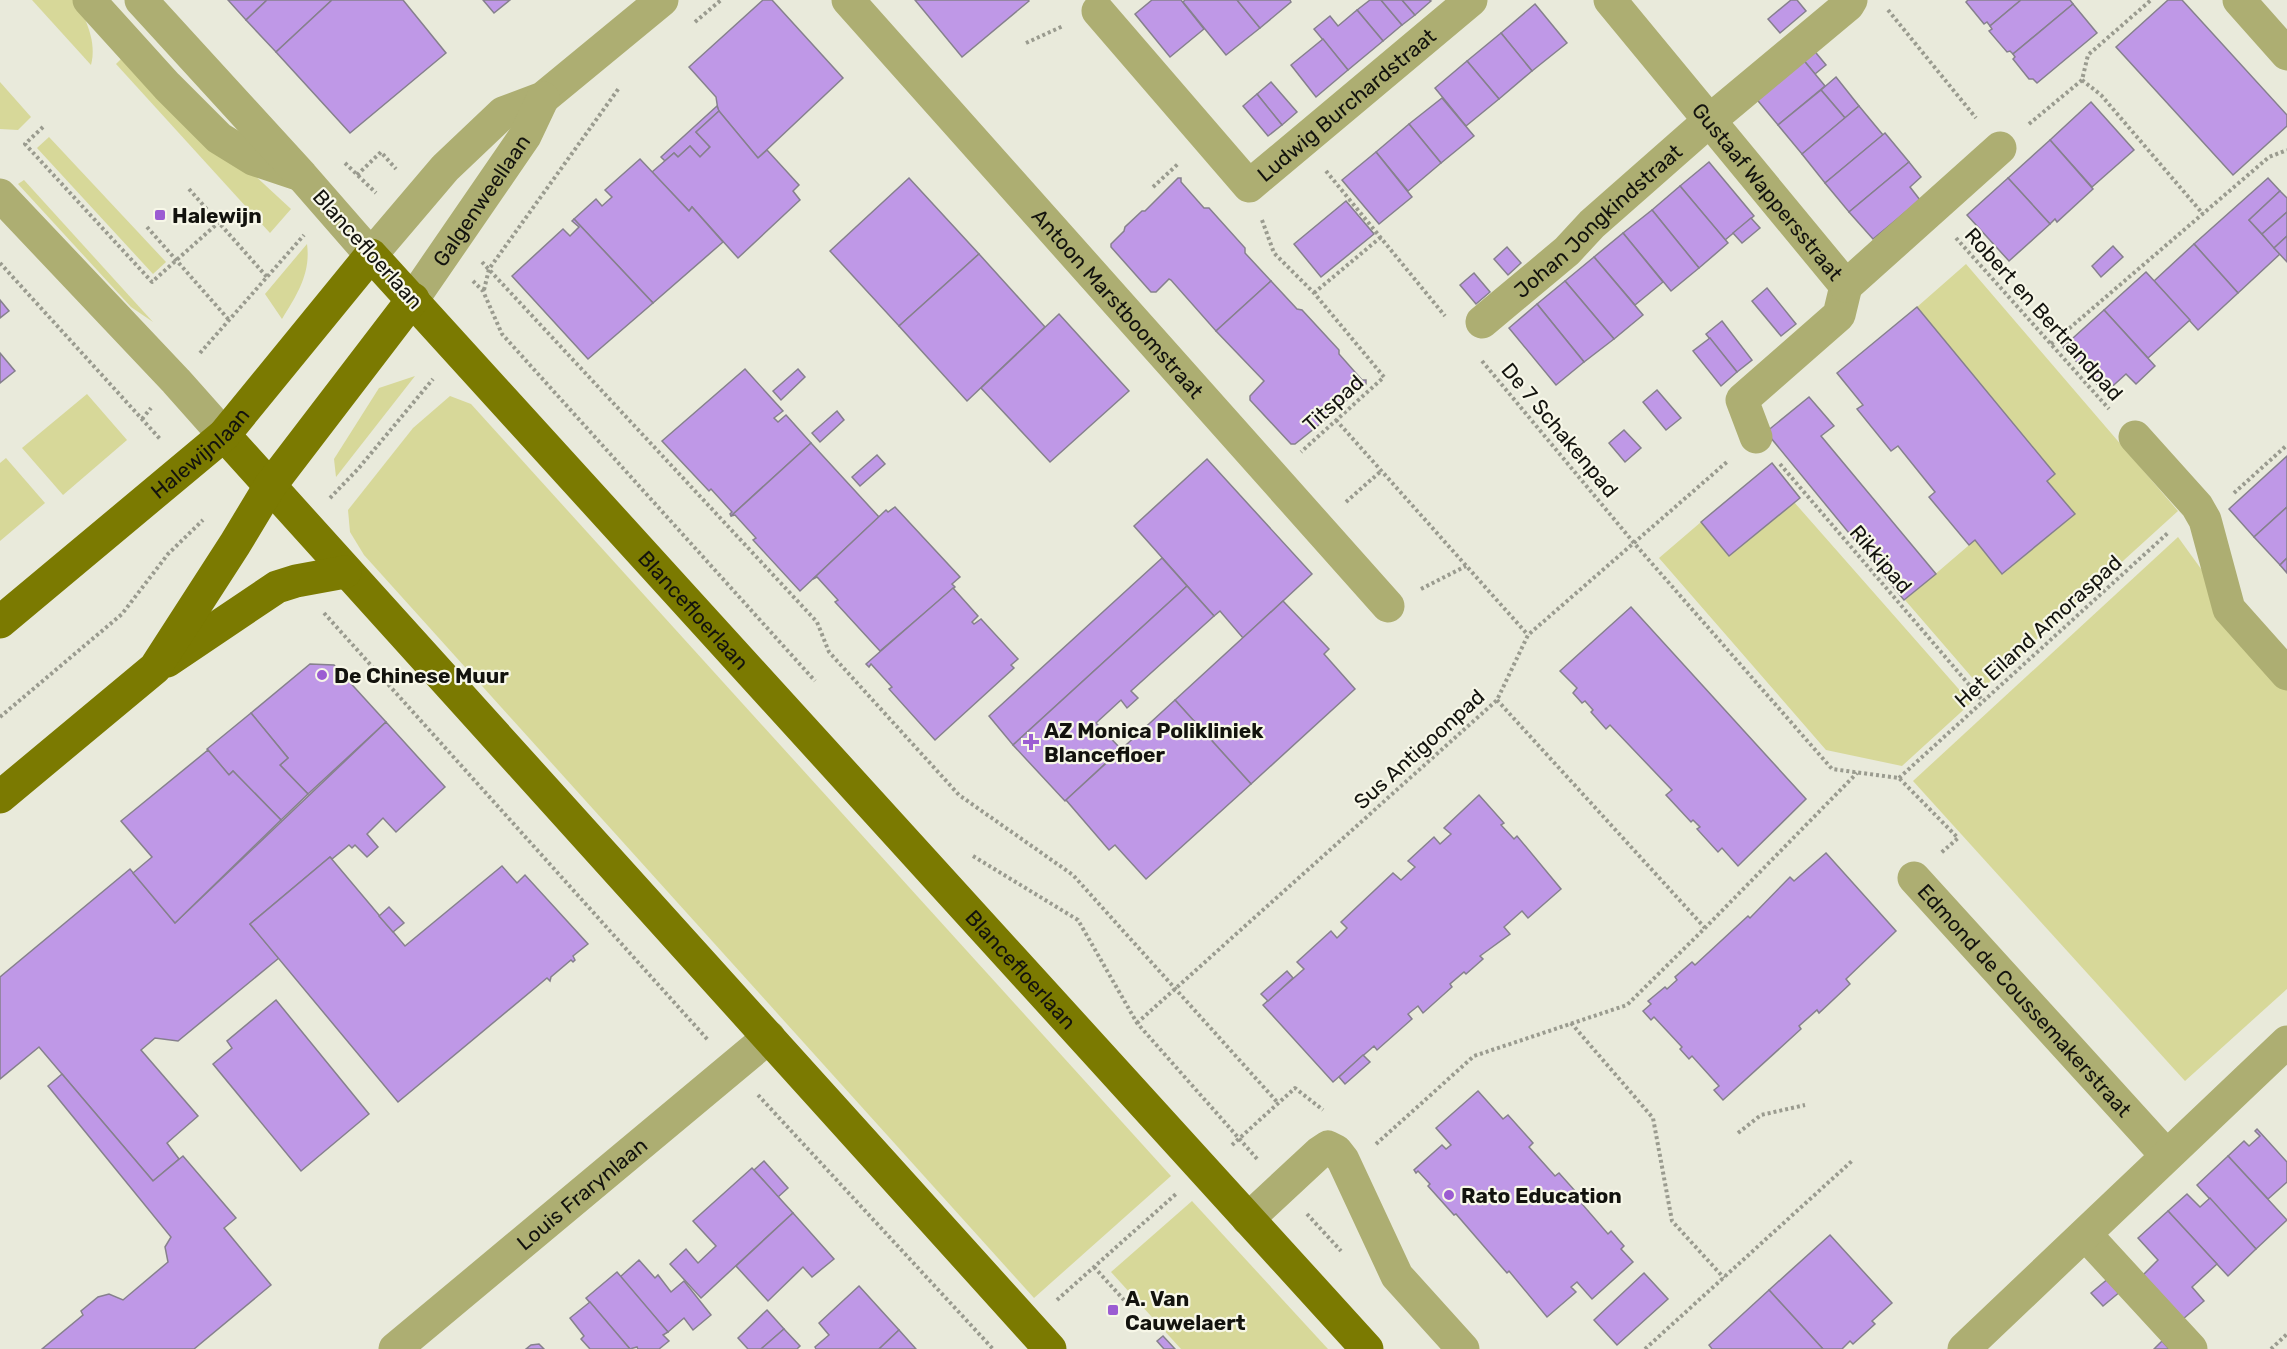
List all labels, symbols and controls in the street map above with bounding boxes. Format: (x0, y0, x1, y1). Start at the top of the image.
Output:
street label: Ludwig Burchardstraat (1252, 23, 1441, 186)
street label: Gustaaf Wappersstraat (1687, 97, 1848, 285)
street label: Galgenweellaan (427, 129, 535, 271)
street label: Johan Jongkindstraat (1509, 138, 1687, 303)
street label: Blancefloerlaan (308, 184, 428, 314)
place label: Halewijn (172, 203, 262, 228)
street label: Antoon Marstboomstraat (1027, 203, 1209, 403)
marker: Halewijn (153, 208, 167, 222)
street label: Robert en Bertrandpad (1960, 222, 2128, 406)
street label: De 7 Schakenpad (1497, 358, 1623, 502)
street label: Titspad (1298, 369, 1368, 437)
street label: Halewijnlaan (145, 402, 254, 503)
street label: Rikkipad (1845, 520, 1917, 598)
street label: Blancefloerlaan (634, 545, 754, 674)
street label: Het Eiland Amoraspad (1949, 549, 2127, 713)
place label: De Chinese Muur (334, 663, 509, 688)
marker: De Chinese Muur (315, 668, 329, 682)
street label: Sus Antigoonpad (1349, 684, 1489, 814)
place label: AZ Monica Polikliniek Blancefloer (1044, 718, 1264, 767)
marker: AZ Monica Polikliniek Blancefloer (1022, 733, 1040, 751)
street label: Edmond de Coussemakerstraat (1913, 878, 2137, 1122)
street label: Blancefloerlaan (961, 904, 1082, 1034)
street label: Louis Frarynlaan (511, 1132, 652, 1255)
place label: Rato Education (1461, 1183, 1622, 1208)
marker: Rato Education (1442, 1188, 1456, 1202)
place label: A. Van Cauwelaert (1125, 1286, 1246, 1335)
marker: A. Van Cauwelaert (1106, 1303, 1120, 1317)

